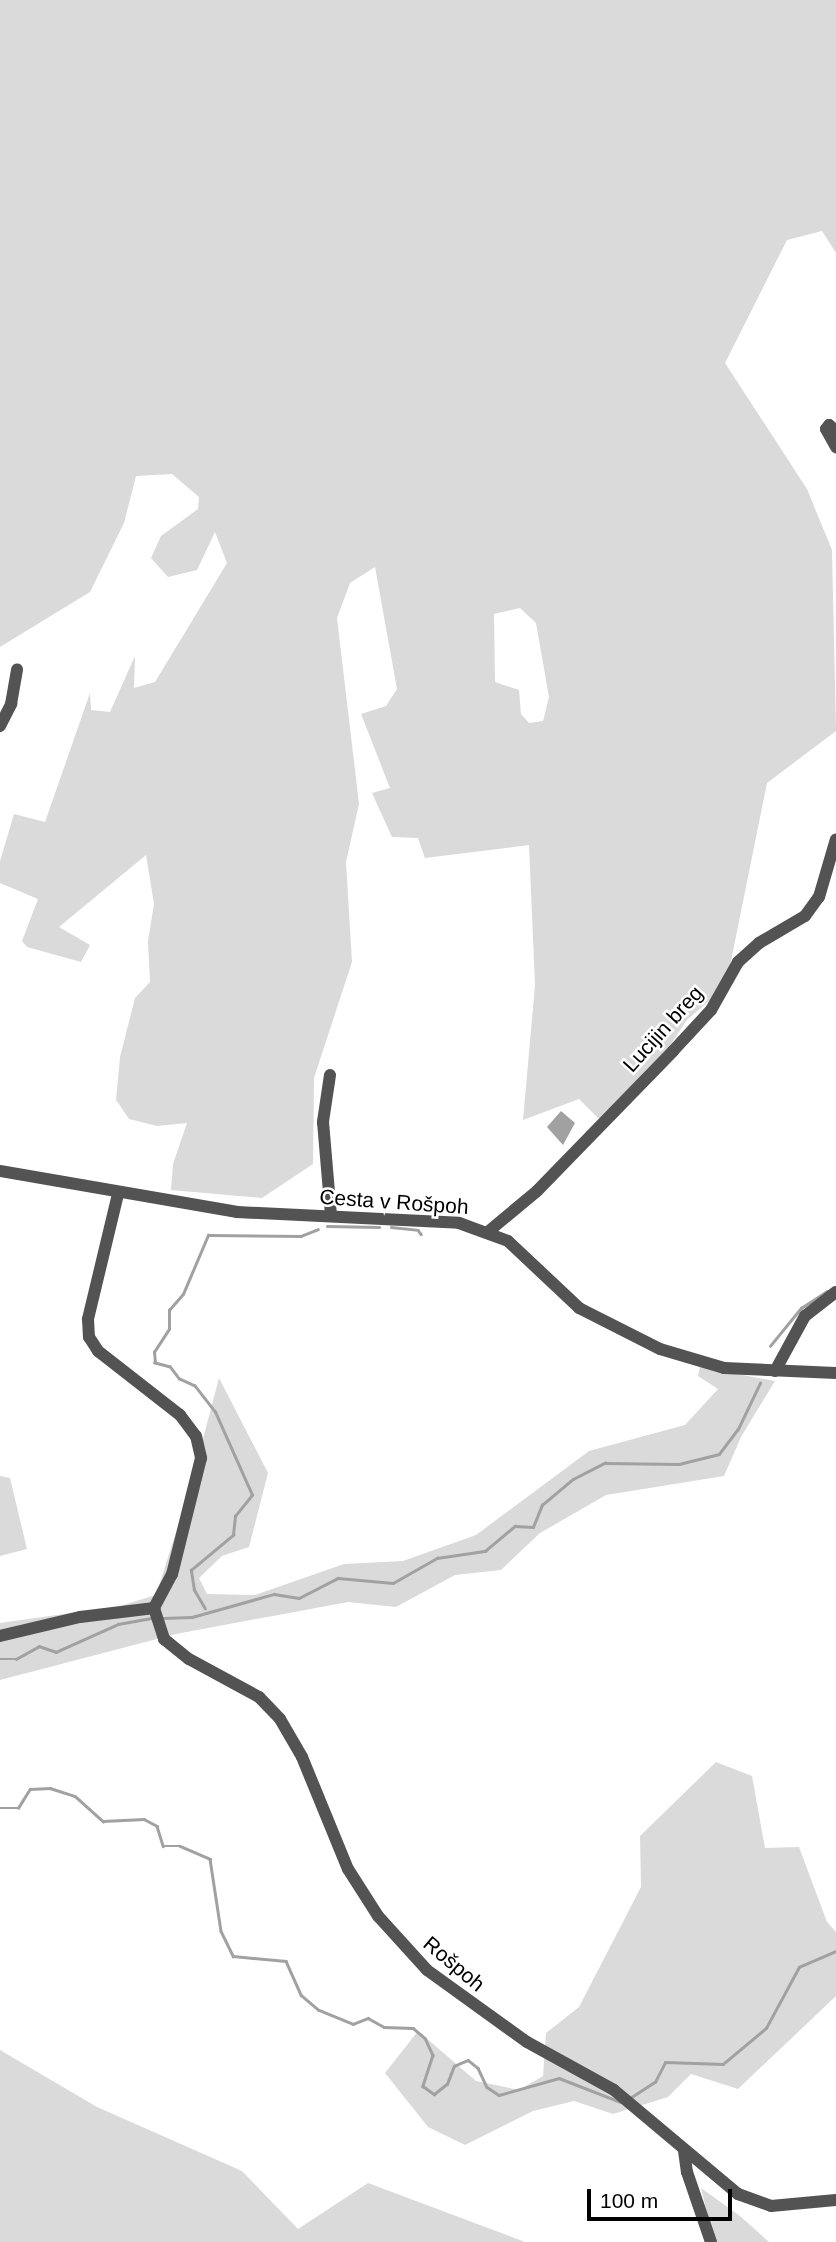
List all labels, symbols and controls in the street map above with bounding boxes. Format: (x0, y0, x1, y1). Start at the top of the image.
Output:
street label: Lucijin breg (618, 981, 708, 1077)
street label: Cesta v Rošpoh (319, 1184, 469, 1220)
street label: Rošpoh (418, 1931, 490, 1997)
scale bar (591, 2176, 736, 2220)
text: 100 m (600, 2189, 658, 2212)

